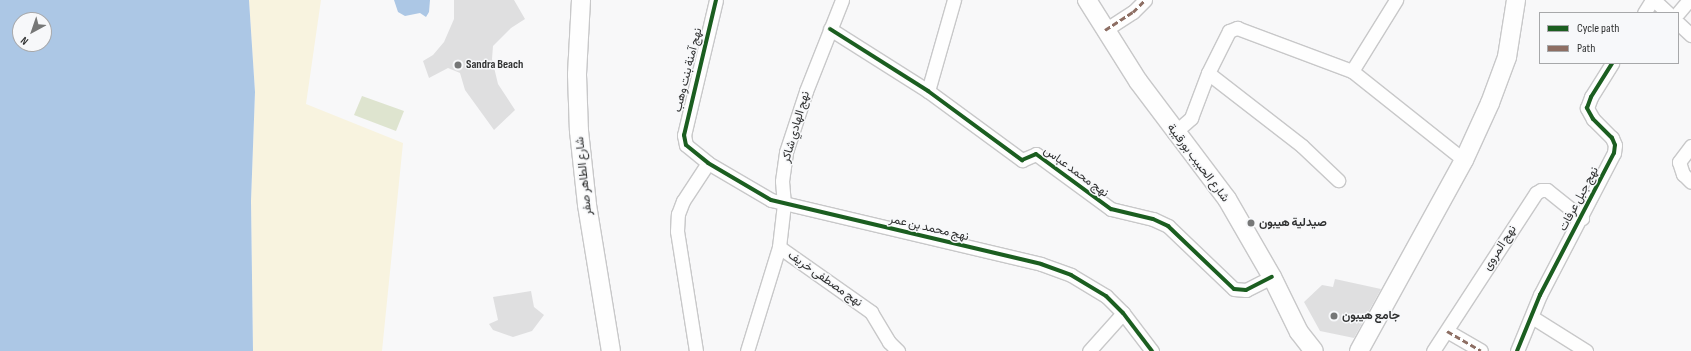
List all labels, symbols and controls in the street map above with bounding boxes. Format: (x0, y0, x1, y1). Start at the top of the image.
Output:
north arrow (12, 12, 52, 52)
legend (1539, 12, 1679, 64)
text: Cycle path (1577, 21, 1619, 36)
street label: نهج آمنة بنت وهب (671, 26, 705, 114)
text: N (18, 34, 31, 48)
text: Path (1577, 41, 1595, 56)
place label: Sandra Beach (466, 58, 523, 72)
marker: Sandra Beach (453, 60, 463, 70)
street label: نهج الهادي شاكر (779, 90, 813, 164)
street label: شارع الحبيب بورقيبة (1164, 121, 1232, 205)
street label: شارع الطاهر صفر (573, 136, 595, 216)
street label: نهج محمد عباس (1041, 144, 1111, 200)
street label: نهج جبل عرفات (1556, 164, 1602, 234)
street label: نهج محمد بن عمر (888, 212, 970, 244)
place label: صيدلية هيبون (1259, 216, 1327, 230)
marker: صيدلية هيبون (1246, 218, 1256, 228)
street label: نهج المروى (1480, 223, 1520, 273)
street label: نهج مصطفى خريف (785, 248, 865, 310)
place label: جامع هيبون (1342, 309, 1400, 323)
marker: جامع هيبون (1329, 311, 1339, 321)

